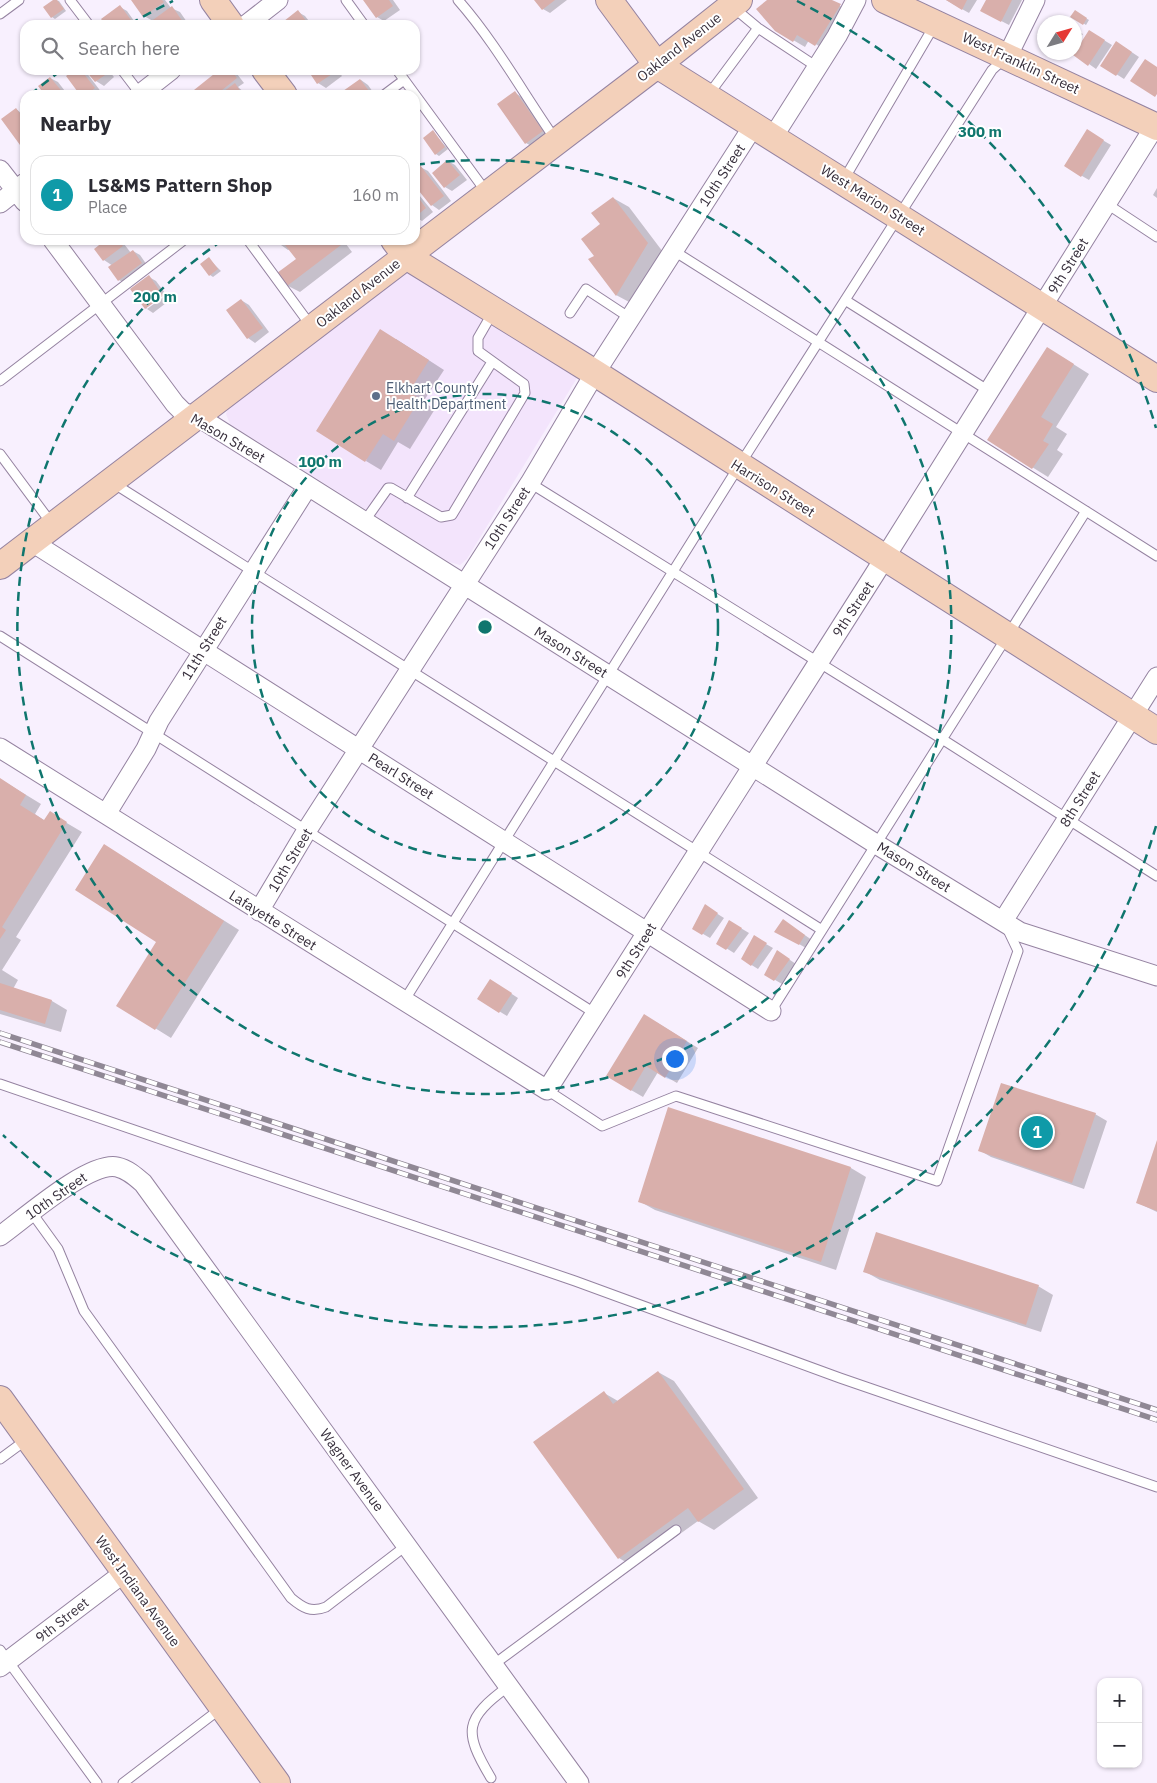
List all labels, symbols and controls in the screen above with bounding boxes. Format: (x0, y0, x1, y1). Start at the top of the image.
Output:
street label: Oakland Avenue (633, 8, 725, 86)
north arrow (1037, 15, 1082, 60)
search box (20, 20, 420, 75)
street label: West Franklin Street (960, 28, 1083, 98)
icon: search (38, 34, 66, 62)
text: Search here (78, 36, 180, 60)
text: Nearby (40, 109, 111, 137)
text: 300 m (958, 122, 1002, 141)
street label: 10th Street (695, 140, 749, 210)
street label: West Marion Street (817, 161, 929, 239)
text: LS&MS Pattern Shop (88, 173, 272, 197)
text: 1 (52, 185, 62, 205)
text: 160 m (352, 185, 399, 205)
text: Place (88, 197, 127, 217)
street label: 9th Street (1044, 234, 1092, 297)
street label: Oakland Avenue (312, 254, 404, 332)
text: 200 m (133, 287, 177, 306)
place label: Elkhart County Health Department (386, 379, 507, 413)
marker: Elkhart County Health Department (370, 390, 382, 402)
street label: Mason Street (187, 409, 269, 467)
text: 100 m (298, 452, 342, 471)
street label: Harrison Street (728, 455, 818, 521)
street label: 10th Street (480, 483, 534, 553)
street label: 9th Street (828, 578, 878, 640)
street label: 11th Street (177, 613, 231, 683)
centre of rings (476, 618, 494, 636)
street label: Mason Street (531, 622, 611, 682)
street label: Pearl Street (365, 749, 437, 803)
street label: 8th Street (1056, 767, 1104, 830)
street label: 10th Street (264, 825, 316, 895)
street label: Mason Street (874, 838, 954, 896)
street label: Lafayette Street (226, 886, 320, 954)
street label: 9th Street (612, 919, 660, 982)
your location (662, 1046, 688, 1072)
pin: 1 (1021, 1113, 1053, 1151)
street label: 10th Street (22, 1168, 90, 1224)
street label: Wagner Avenue (316, 1425, 388, 1515)
street label: West Indiana Avenue (92, 1532, 185, 1650)
street label: 9th Street (32, 1593, 92, 1646)
map controls (1097, 1678, 1142, 1768)
button: + (1097, 1678, 1142, 1723)
button: − (1097, 1723, 1142, 1768)

